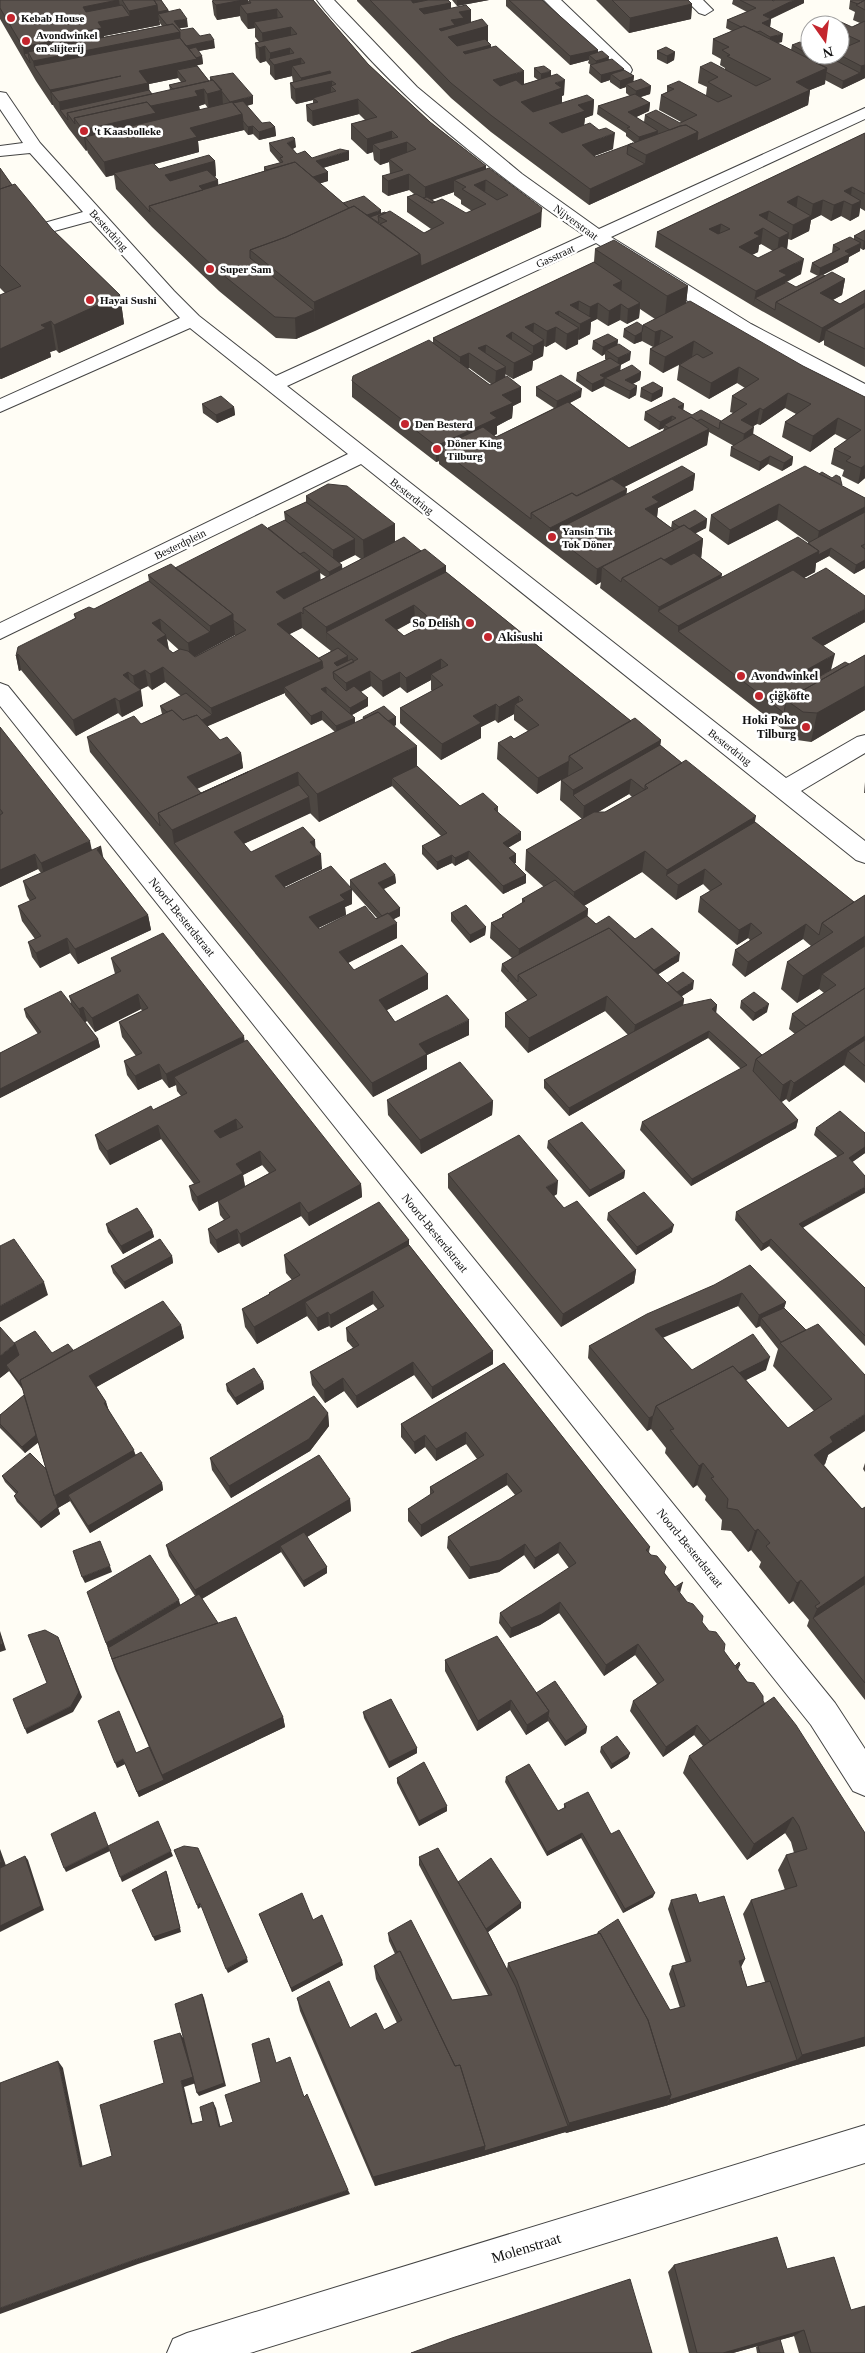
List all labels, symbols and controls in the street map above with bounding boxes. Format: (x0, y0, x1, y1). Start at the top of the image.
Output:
marker: Kebab House (5, 12, 17, 24)
place label: Kebab House (21, 12, 84, 24)
north arrow (800, 15, 850, 65)
place label: Avondwinkel en slijterij (36, 29, 98, 54)
marker: Avondwinkel en slijterij (20, 35, 32, 47)
text: N (821, 44, 835, 61)
marker: 't Kaasbolleke (78, 125, 90, 137)
place label: 't Kaasbolleke (94, 125, 161, 137)
street label: Nijverstraat (551, 202, 601, 242)
street label: Besterdring (87, 207, 131, 253)
street label: Gasstraat (534, 242, 576, 270)
marker: Super Sam (204, 263, 216, 275)
place label: Super Sam (220, 263, 271, 275)
marker: Hayai Sushi (84, 294, 96, 306)
place label: Hayai Sushi (100, 294, 157, 306)
marker: Den Besterd (399, 418, 411, 430)
place label: Den Besterd (415, 418, 473, 430)
place label: Döner King Tilburg (447, 437, 503, 462)
marker: Döner King Tilburg (431, 443, 443, 455)
street label: Besterdring (388, 475, 436, 517)
place label: Yansin Tik Tok Döner (562, 525, 614, 550)
street label: Besterdplein (152, 526, 208, 562)
marker: Yansin Tik Tok Döner (546, 531, 558, 543)
place label: So Delish (412, 616, 460, 630)
marker: So Delish (464, 617, 476, 629)
place label: Akisushi (498, 630, 543, 644)
marker: Akisushi (482, 631, 494, 643)
place label: Avondwinkel (751, 669, 819, 683)
marker: Avondwinkel (735, 670, 747, 682)
place label: çiğköfte (769, 689, 810, 703)
marker: çiğköfte (753, 690, 765, 702)
place label: Hoki Poke Tilburg (742, 713, 797, 741)
marker: Hoki Poke Tilburg (800, 721, 812, 733)
street label: Besterdring (706, 726, 754, 768)
street label: Noord-Besterdstraat (146, 875, 218, 960)
street label: Noord-Besterdstraat (399, 1191, 471, 1276)
street label: Noord-Besterdstraat (654, 1506, 726, 1591)
street label: Molenstraat (489, 2230, 563, 2266)

